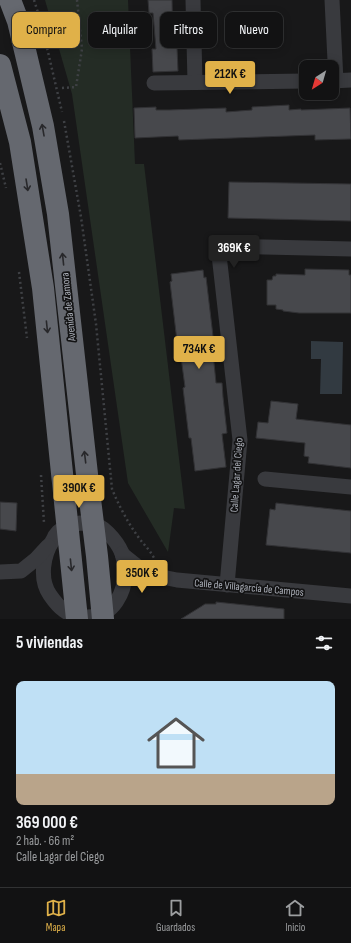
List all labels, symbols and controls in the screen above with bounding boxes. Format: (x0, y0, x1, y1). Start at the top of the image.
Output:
chip: Comprar (12, 12, 80, 48)
chip: Alquilar (88, 12, 152, 48)
chip: Filtros (160, 12, 217, 48)
chip: Nuevo (225, 12, 283, 48)
north arrow (299, 60, 339, 100)
map controls (299, 60, 339, 100)
pin: 212K € (197, 61, 263, 95)
text: 212K € (214, 66, 246, 82)
one-way arrow (39, 124, 47, 137)
one-way arrow (23, 178, 31, 191)
pin: 369K € (201, 235, 267, 269)
text: 369K € (217, 240, 251, 256)
one-way arrow (59, 253, 66, 266)
street label: Avenida de Zamora (58, 272, 79, 343)
one-way arrow (43, 320, 51, 333)
pin: 734K € (166, 336, 232, 370)
text: 734K € (183, 341, 215, 357)
street label: Calle Lagar del Ciego (227, 437, 246, 513)
one-way arrow (81, 451, 89, 464)
pin: 390K € (46, 475, 112, 509)
text: 390K € (62, 480, 96, 496)
one-way arrow (68, 558, 75, 571)
pin: 350K € (109, 560, 175, 594)
text: 350K € (126, 565, 158, 581)
street label: Calle de Villagarcía de Campos (194, 576, 304, 599)
icon: filters (313, 632, 335, 654)
text: 5 viviendas (16, 633, 83, 653)
icon: home (140, 707, 212, 779)
text: 369 000 € (16, 813, 78, 833)
text: 2 hab. · 66 m² (16, 833, 74, 849)
text: Calle Lagar del Ciego (16, 849, 104, 865)
tab: Mapa (45, 897, 67, 934)
tab: Guardados (156, 897, 195, 934)
tab: Inicio (284, 897, 306, 934)

